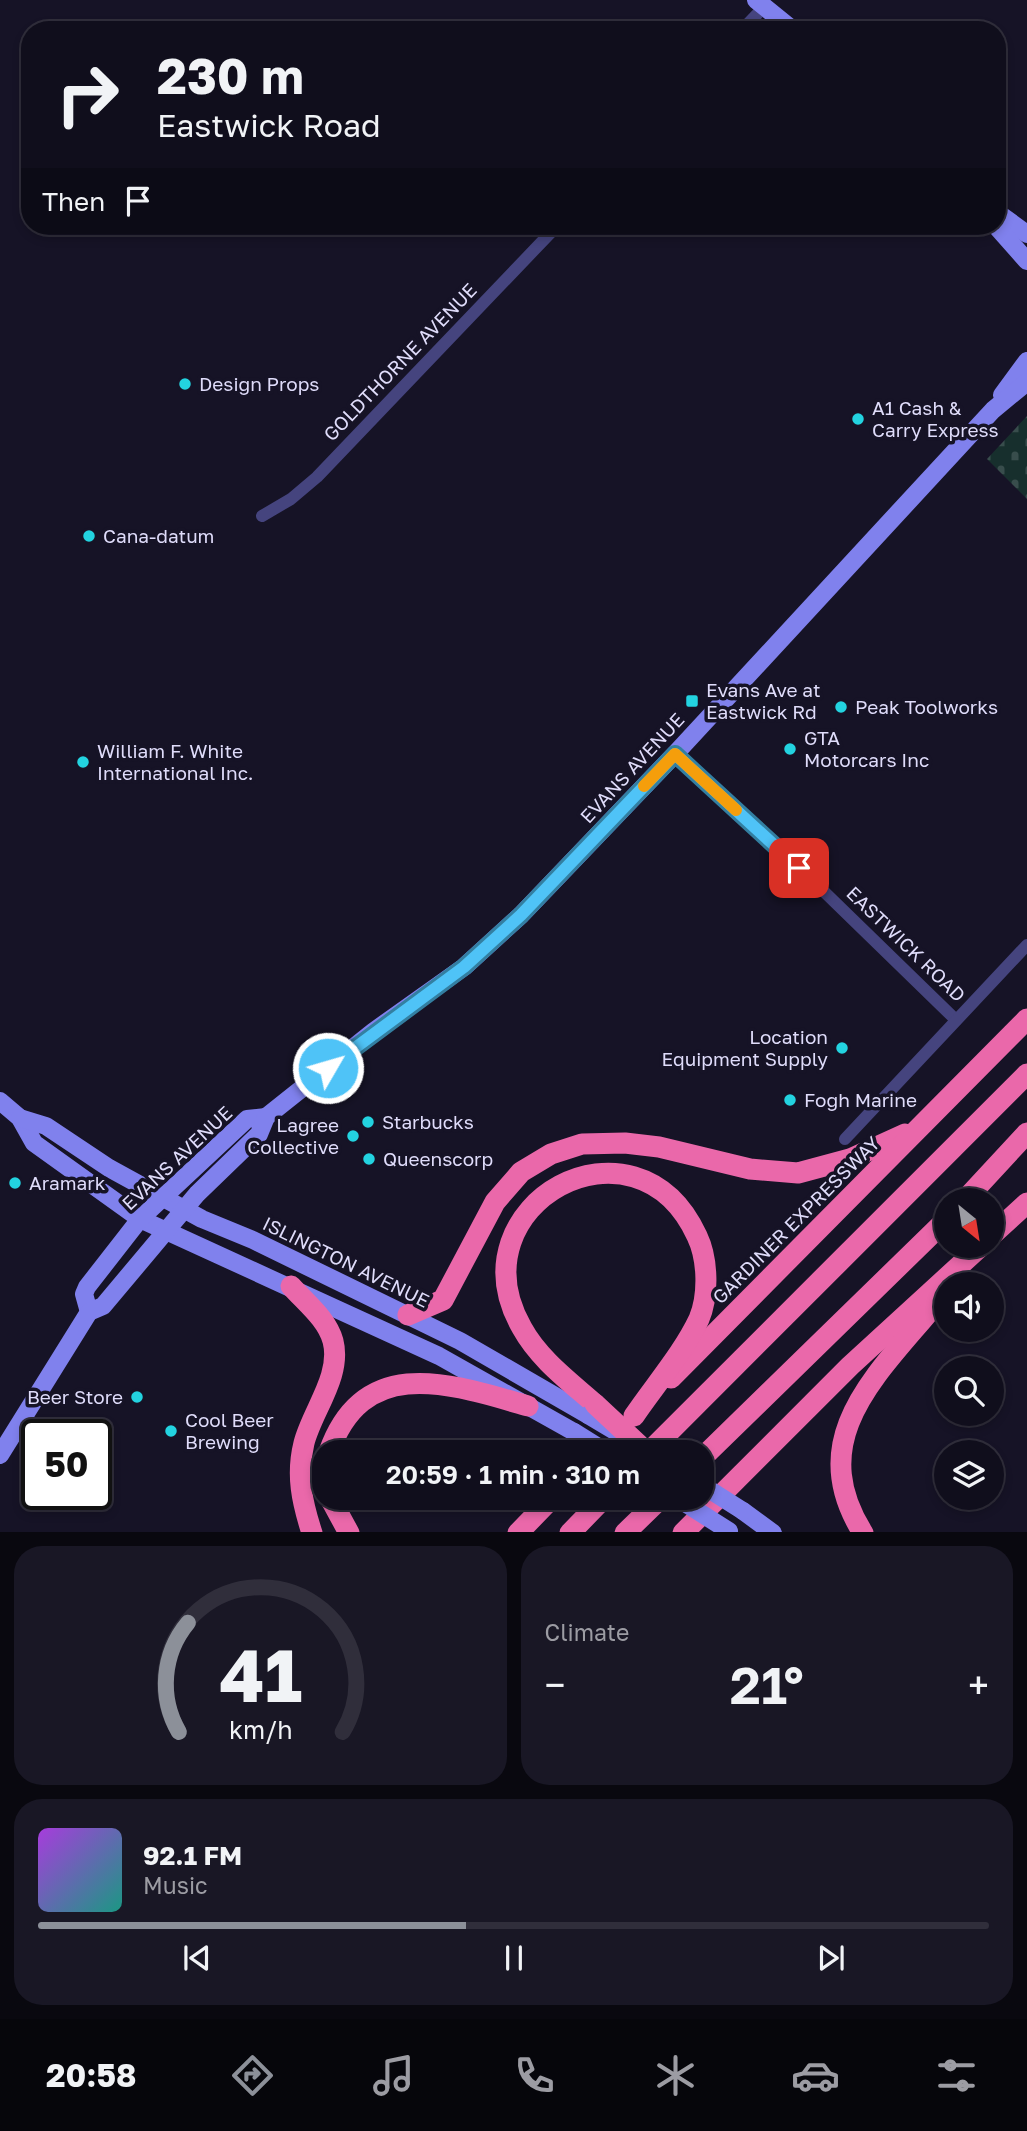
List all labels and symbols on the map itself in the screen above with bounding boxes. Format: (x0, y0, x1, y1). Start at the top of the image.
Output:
street label: GOLDTHORNE AVENUE (318, 278, 481, 445)
place label: Design Props (199, 372, 319, 395)
marker: Design Props (177, 376, 193, 392)
place label: A1 Cash & Carry Express (872, 396, 999, 441)
marker: A1 Cash & Carry Express (850, 411, 866, 427)
place label: Cana-datum (103, 524, 214, 547)
marker: Cana-datum (81, 528, 97, 544)
place label: Evans Ave at Eastwick Rd (706, 678, 820, 723)
marker: Evans Ave at Eastwick Rd (684, 693, 700, 709)
place label: Peak Toolworks (855, 695, 998, 718)
marker: Peak Toolworks (833, 699, 849, 715)
street label: EVANS AVENUE (575, 708, 689, 827)
place label: GTA Motorcars Inc (804, 726, 929, 771)
place label: William F. White International Inc. (97, 739, 253, 784)
marker: GTA Motorcars Inc (782, 741, 798, 757)
marker: William F. White International Inc. (75, 754, 91, 770)
pin (769, 838, 829, 898)
street label: EASTWICK ROAD (842, 881, 970, 1006)
place label: Location Equipment Supply (662, 1025, 828, 1070)
position arrow (291, 1031, 365, 1105)
marker: Location Equipment Supply (834, 1040, 850, 1056)
place label: Fogh Marine (804, 1088, 917, 1111)
marker: Fogh Marine (782, 1092, 798, 1108)
street label: EVANS AVENUE (117, 1101, 236, 1215)
place label: Starbucks (382, 1110, 474, 1133)
place label: Lagree Collective (247, 1113, 339, 1158)
marker: Starbucks (360, 1114, 376, 1130)
marker: Lagree Collective (345, 1128, 361, 1144)
street label: GARDINER EXPRESSWAY (707, 1131, 884, 1308)
place label: Queenscorp (383, 1147, 493, 1170)
marker: Queenscorp (361, 1151, 377, 1167)
place label: Aramark (29, 1171, 106, 1194)
marker: Aramark (7, 1175, 23, 1191)
north arrow (934, 1188, 1004, 1258)
street label: ISLINGTON AVENUE (259, 1211, 433, 1312)
place label: Beer Store (27, 1385, 123, 1408)
marker: Beer Store (129, 1389, 145, 1405)
place label: Cool Beer Brewing (185, 1408, 274, 1453)
speed limit sign: 50 (21, 1419, 112, 1510)
marker: Cool Beer Brewing (163, 1423, 179, 1439)

